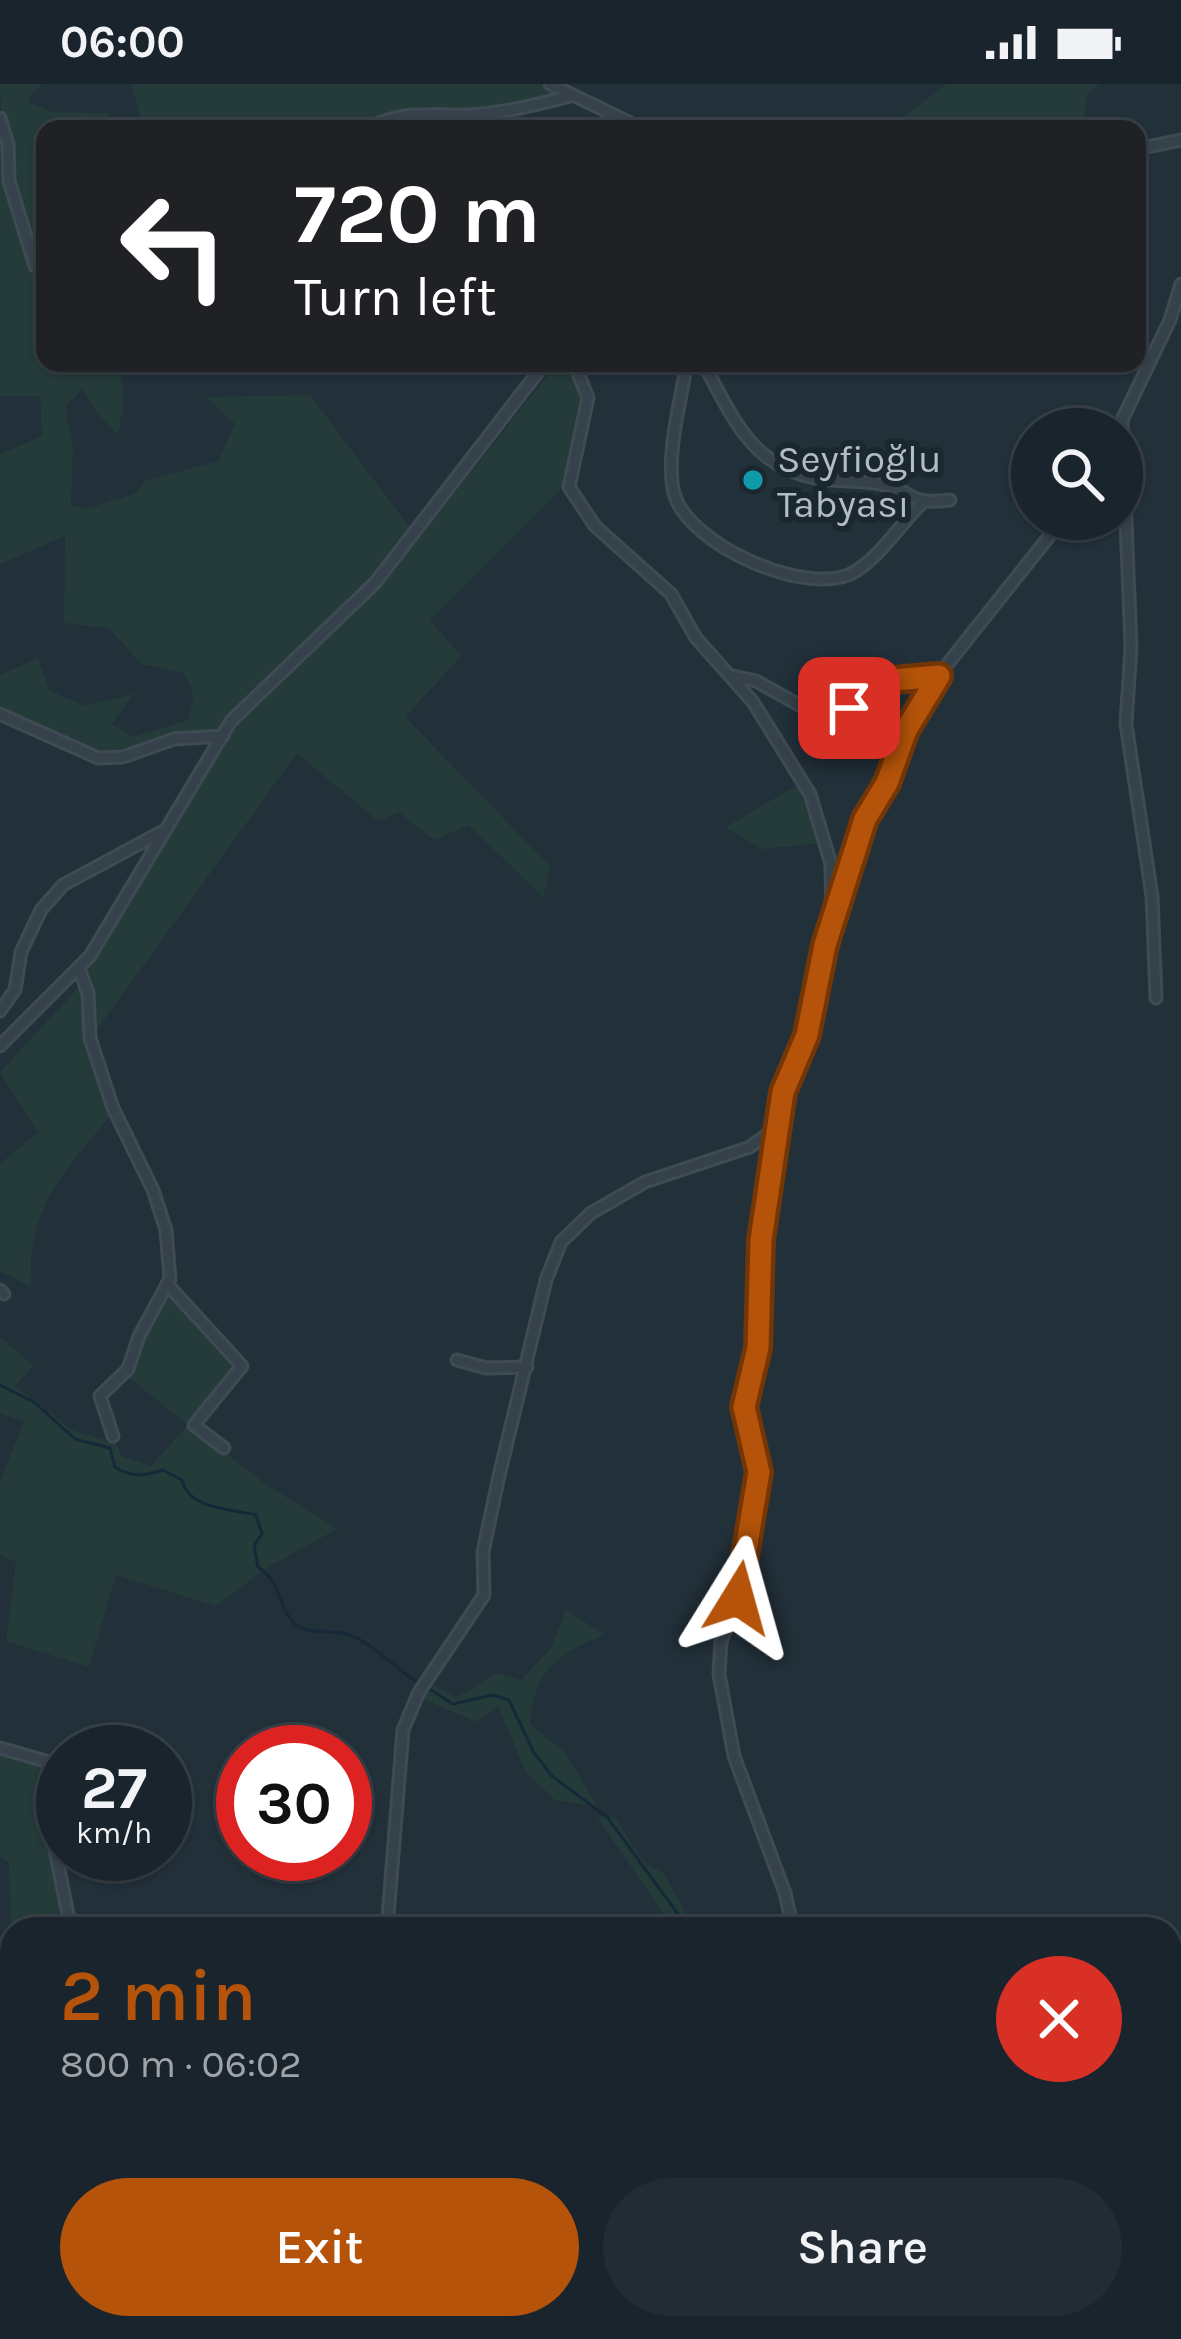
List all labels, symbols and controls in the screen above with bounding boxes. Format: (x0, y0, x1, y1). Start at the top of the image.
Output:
text: 06:00 (60, 16, 185, 68)
text: 720 m (294, 165, 541, 263)
icon: left (96, 168, 252, 324)
text: Turn left (294, 265, 497, 329)
map controls (1011, 408, 1143, 540)
button: search (1011, 408, 1143, 540)
place label: Seyfioğlu Tabyası (777, 436, 942, 527)
marker: Seyfioğlu Tabyası (740, 467, 766, 493)
pin (798, 657, 900, 759)
icon: arrive (816, 675, 882, 741)
position arrow (675, 1535, 801, 1661)
speed limit sign: 30 (216, 1725, 372, 1881)
text: 27 (81, 1753, 147, 1823)
text: km/h (76, 1815, 152, 1851)
text: 2 min (60, 1954, 257, 2038)
button: close (996, 1956, 1122, 2082)
text: 800 m · 06:02 (60, 2041, 302, 2087)
button: Exit (60, 2178, 579, 2316)
button: Share (603, 2178, 1122, 2316)

